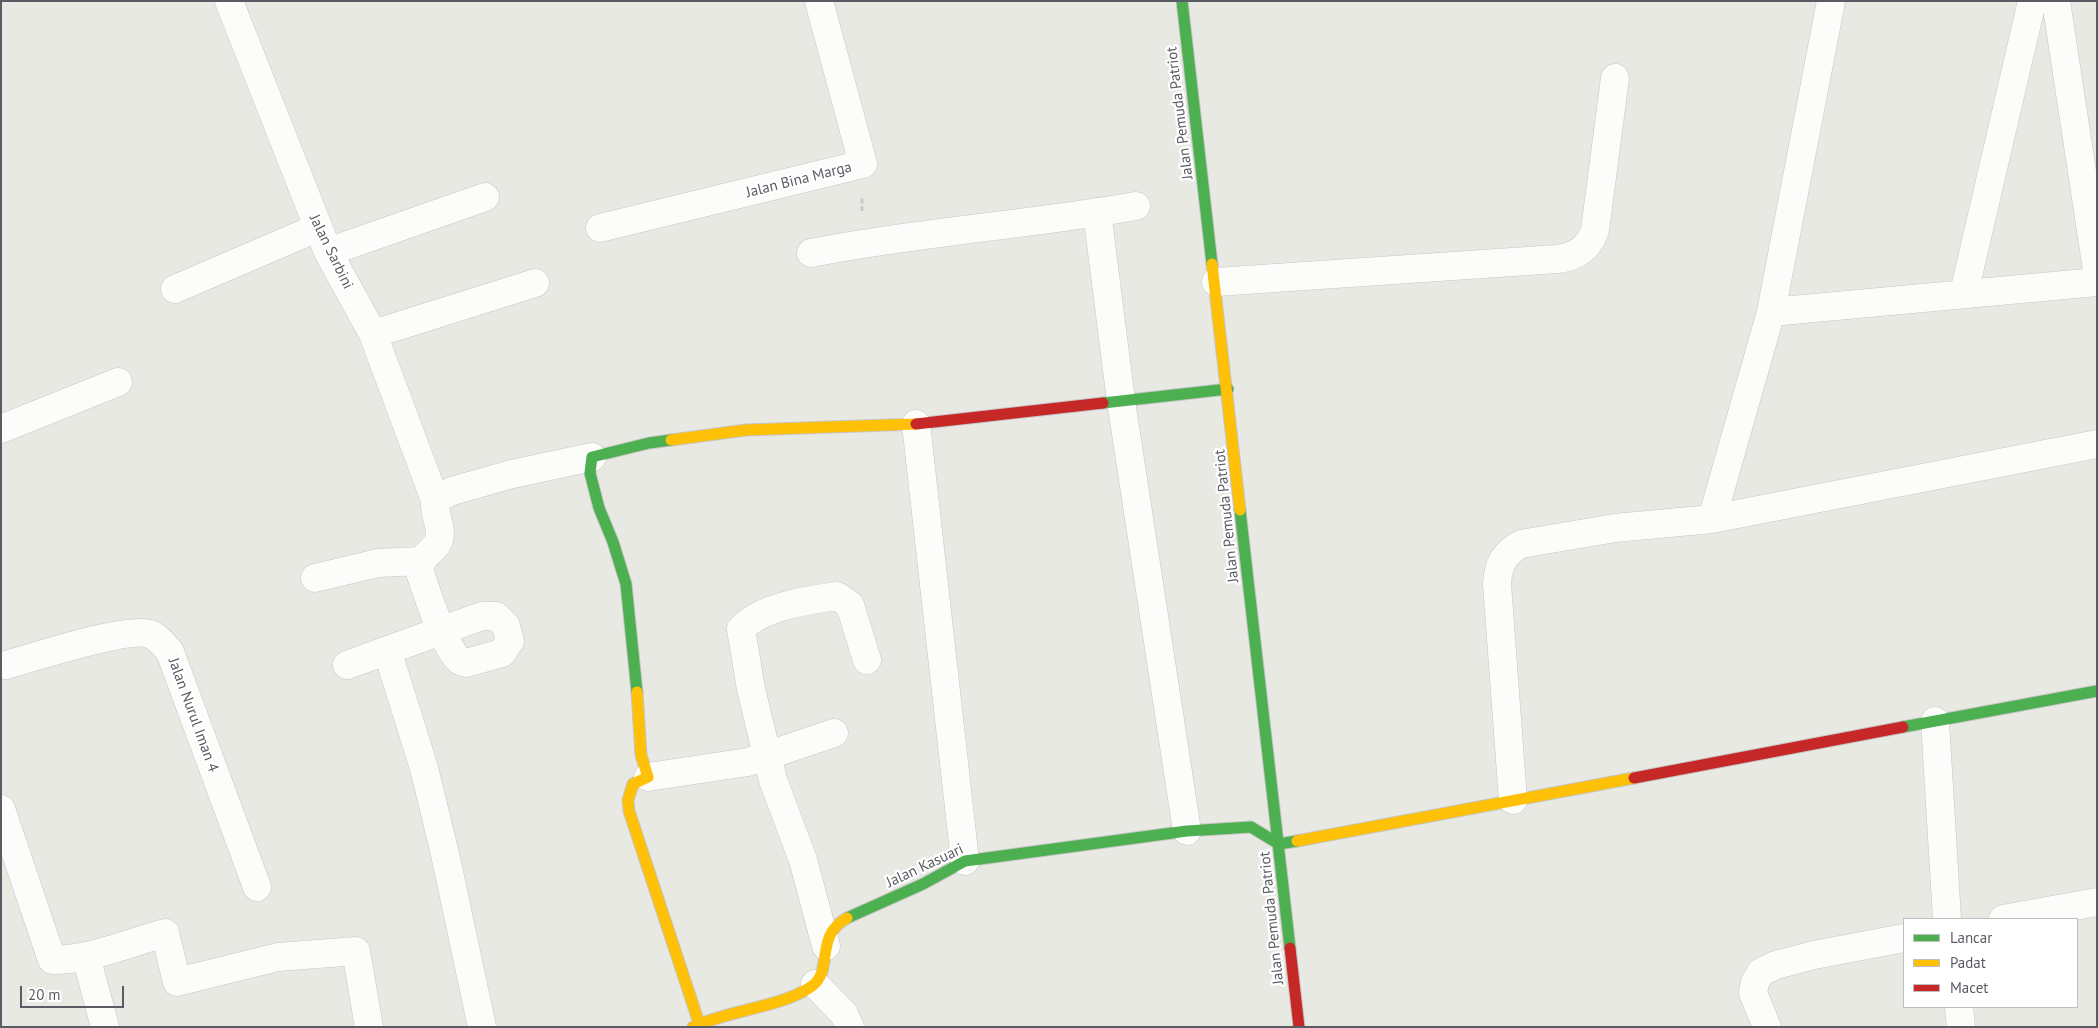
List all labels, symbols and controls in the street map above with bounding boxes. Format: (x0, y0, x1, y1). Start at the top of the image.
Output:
street label: Jalan Pemuda Patriot (1163, 46, 1197, 180)
street label: Jalan Bina Marga (744, 158, 854, 202)
street label: Jalan Sarbini (305, 212, 357, 292)
street label: Jalan Pemuda Patriot (1211, 449, 1243, 583)
street label: Jalan Nurul Iman 4 (164, 656, 222, 774)
street label: Jalan Kasuari (884, 840, 966, 892)
street label: Jalan Pemuda Patriot (1256, 851, 1288, 985)
legend (1903, 918, 2078, 1008)
text: Lancar (1950, 928, 1992, 947)
text: Padat (1950, 953, 1986, 972)
scale bar (22, 976, 126, 1008)
text: Macet (1950, 978, 1988, 997)
text: 20 m (28, 985, 61, 1004)

